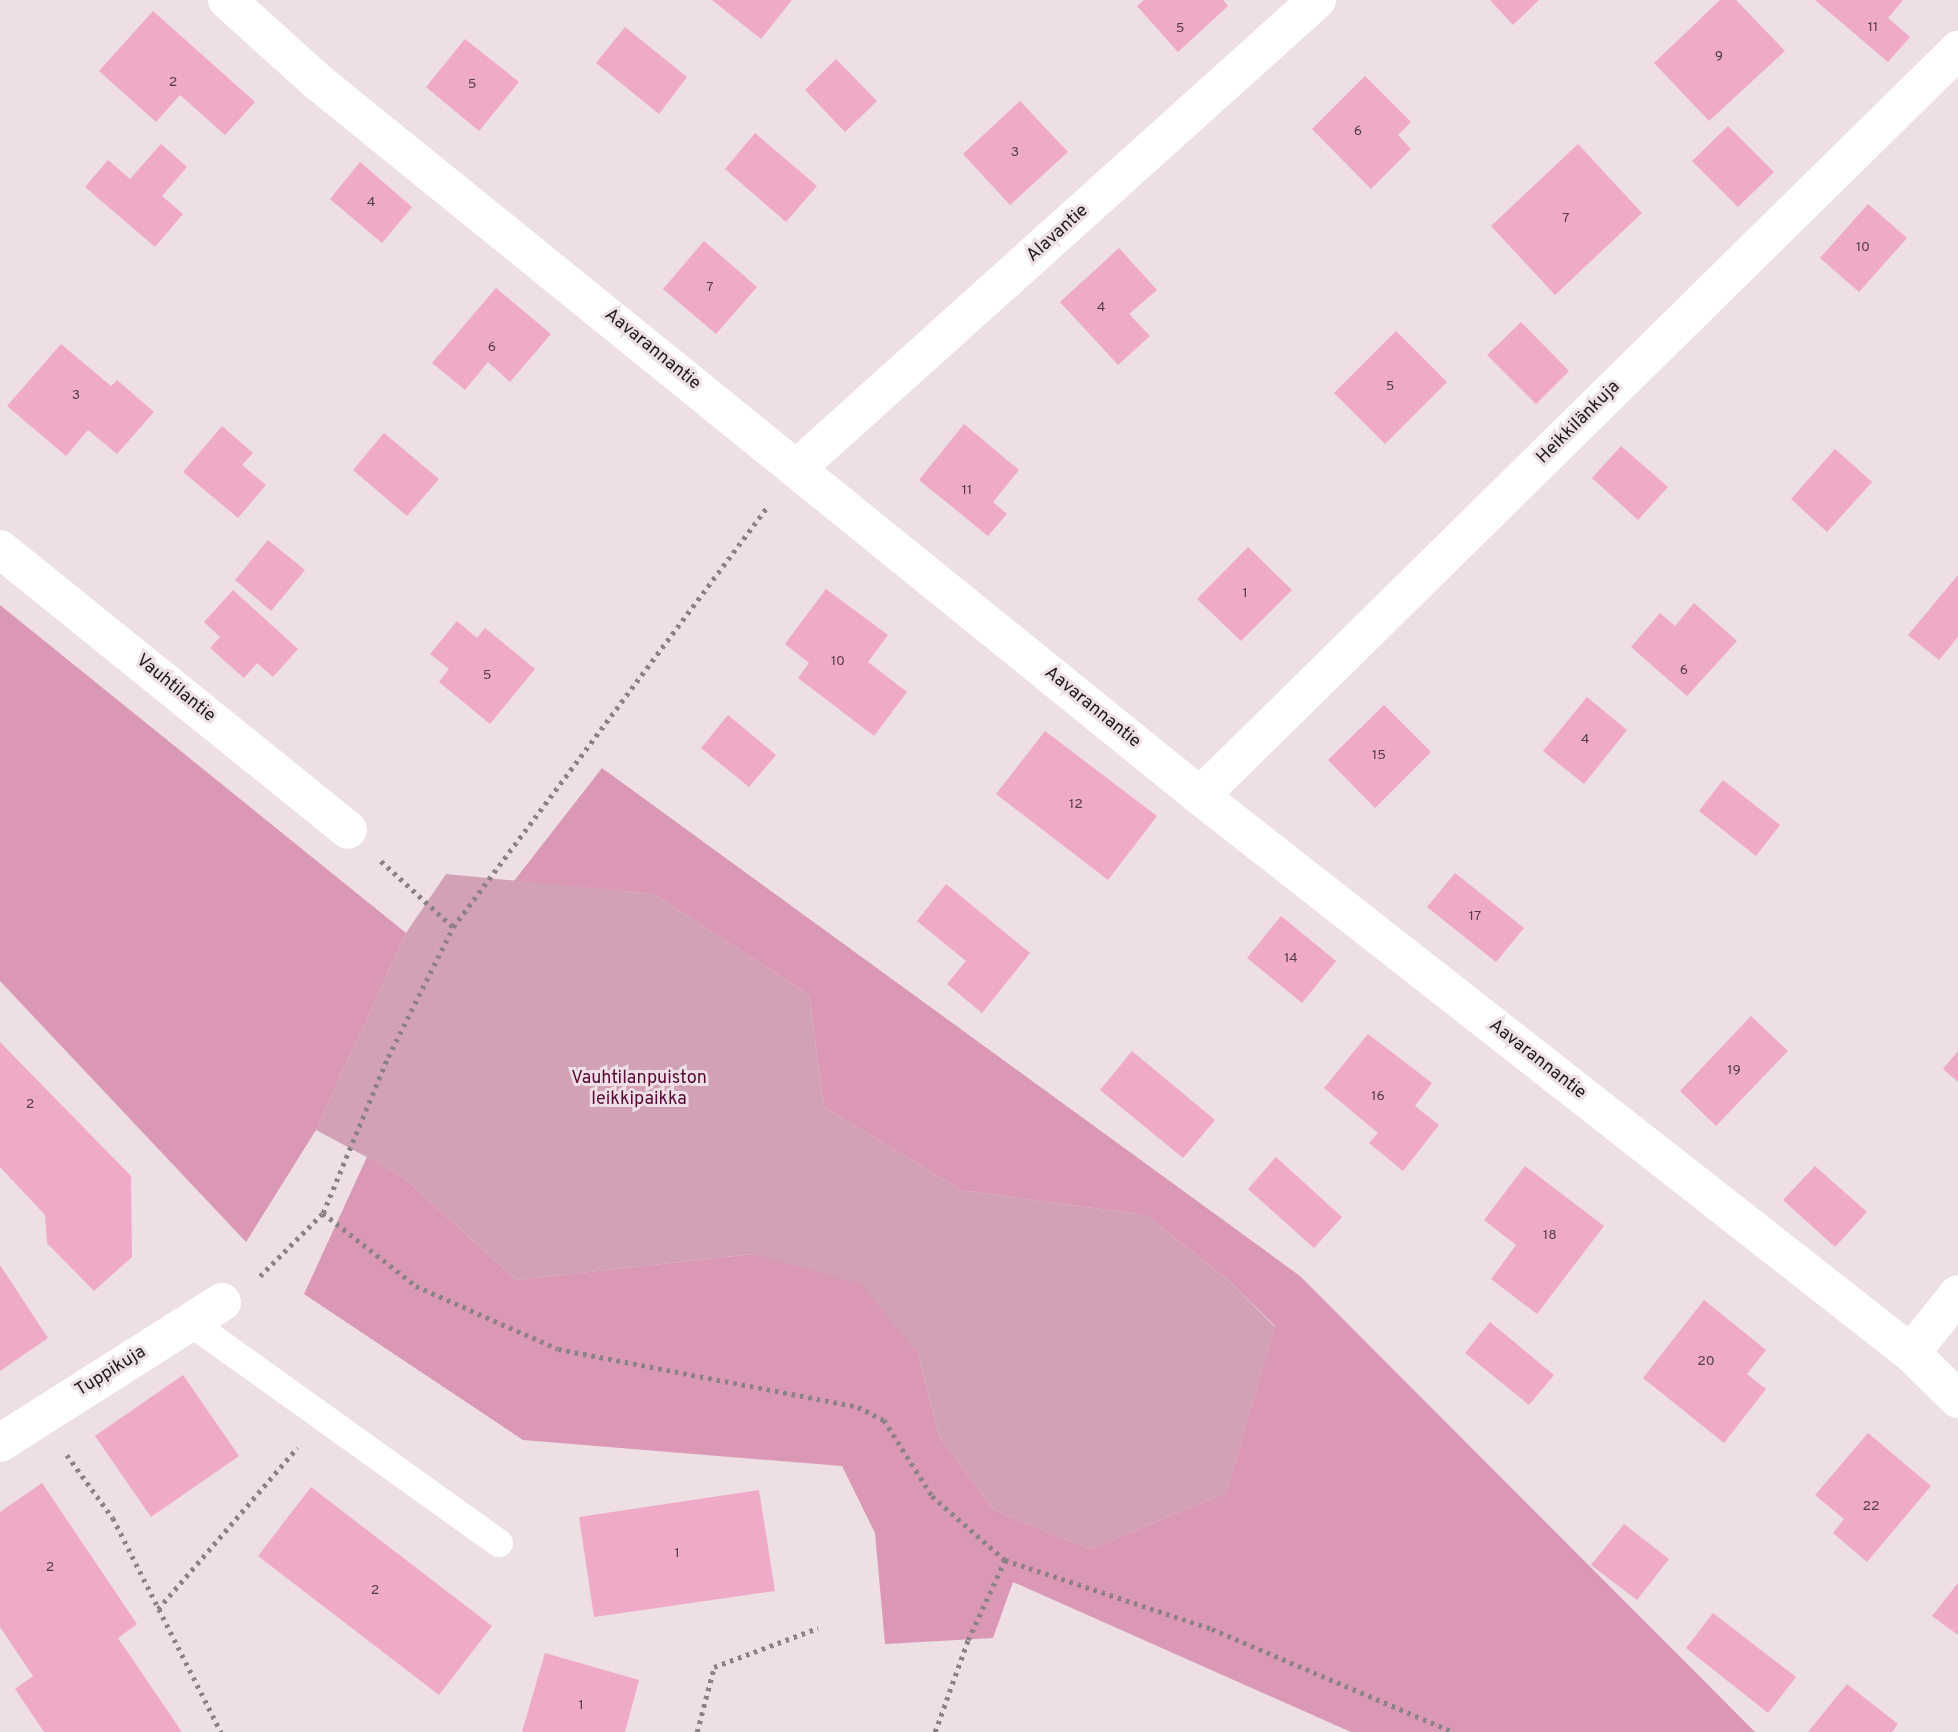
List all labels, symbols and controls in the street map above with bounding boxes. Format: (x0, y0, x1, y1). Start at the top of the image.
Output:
house number: 11 (1868, 20, 1878, 36)
house number: 5 (1176, 21, 1184, 37)
house number: 9 (1715, 49, 1723, 65)
house number: 2 (169, 75, 177, 91)
house number: 5 (468, 77, 476, 93)
house number: 6 (1354, 124, 1362, 140)
house number: 3 (1011, 145, 1019, 161)
house number: 4 (367, 195, 375, 211)
street label: Alavantie (1023, 201, 1093, 267)
house number: 7 (1562, 211, 1570, 227)
house number: 10 (1856, 240, 1870, 256)
house number: 7 (706, 280, 714, 296)
house number: 4 (1097, 300, 1105, 316)
street label: Aavarannantie (600, 305, 704, 395)
house number: 6 (488, 340, 496, 356)
street label: Heikkilänkuja (1533, 377, 1625, 469)
house number: 5 (1386, 379, 1394, 395)
house number: 3 (72, 388, 80, 404)
house number: 11 (962, 483, 972, 499)
house number: 1 (1242, 586, 1248, 602)
street label: Vauhtilantie (131, 650, 219, 728)
house number: 10 (831, 654, 845, 670)
street label: Aavarannantie (1040, 663, 1144, 753)
house number: 6 (1680, 663, 1688, 679)
house number: 5 (483, 668, 491, 684)
house number: 4 (1581, 732, 1589, 748)
house number: 15 (1372, 748, 1386, 764)
house number: 12 (1069, 797, 1083, 813)
house number: 17 (1469, 909, 1481, 925)
house number: 14 (1284, 951, 1298, 967)
street label: Aavarannantie (1484, 1015, 1590, 1105)
house number: 19 (1727, 1063, 1741, 1079)
park label: Vauhtilanpuiston leikkipaikka (571, 1069, 707, 1112)
house number: 16 (1371, 1089, 1385, 1105)
house number: 2 (26, 1097, 34, 1113)
house number: 18 (1543, 1228, 1557, 1244)
street label: Tuppikuja (72, 1342, 150, 1402)
house number: 20 (1697, 1354, 1715, 1370)
house number: 22 (1862, 1499, 1880, 1515)
house number: 1 (674, 1546, 680, 1562)
house number: 2 (46, 1560, 54, 1576)
house number: 2 (371, 1583, 379, 1599)
house number: 1 (578, 1698, 584, 1714)

